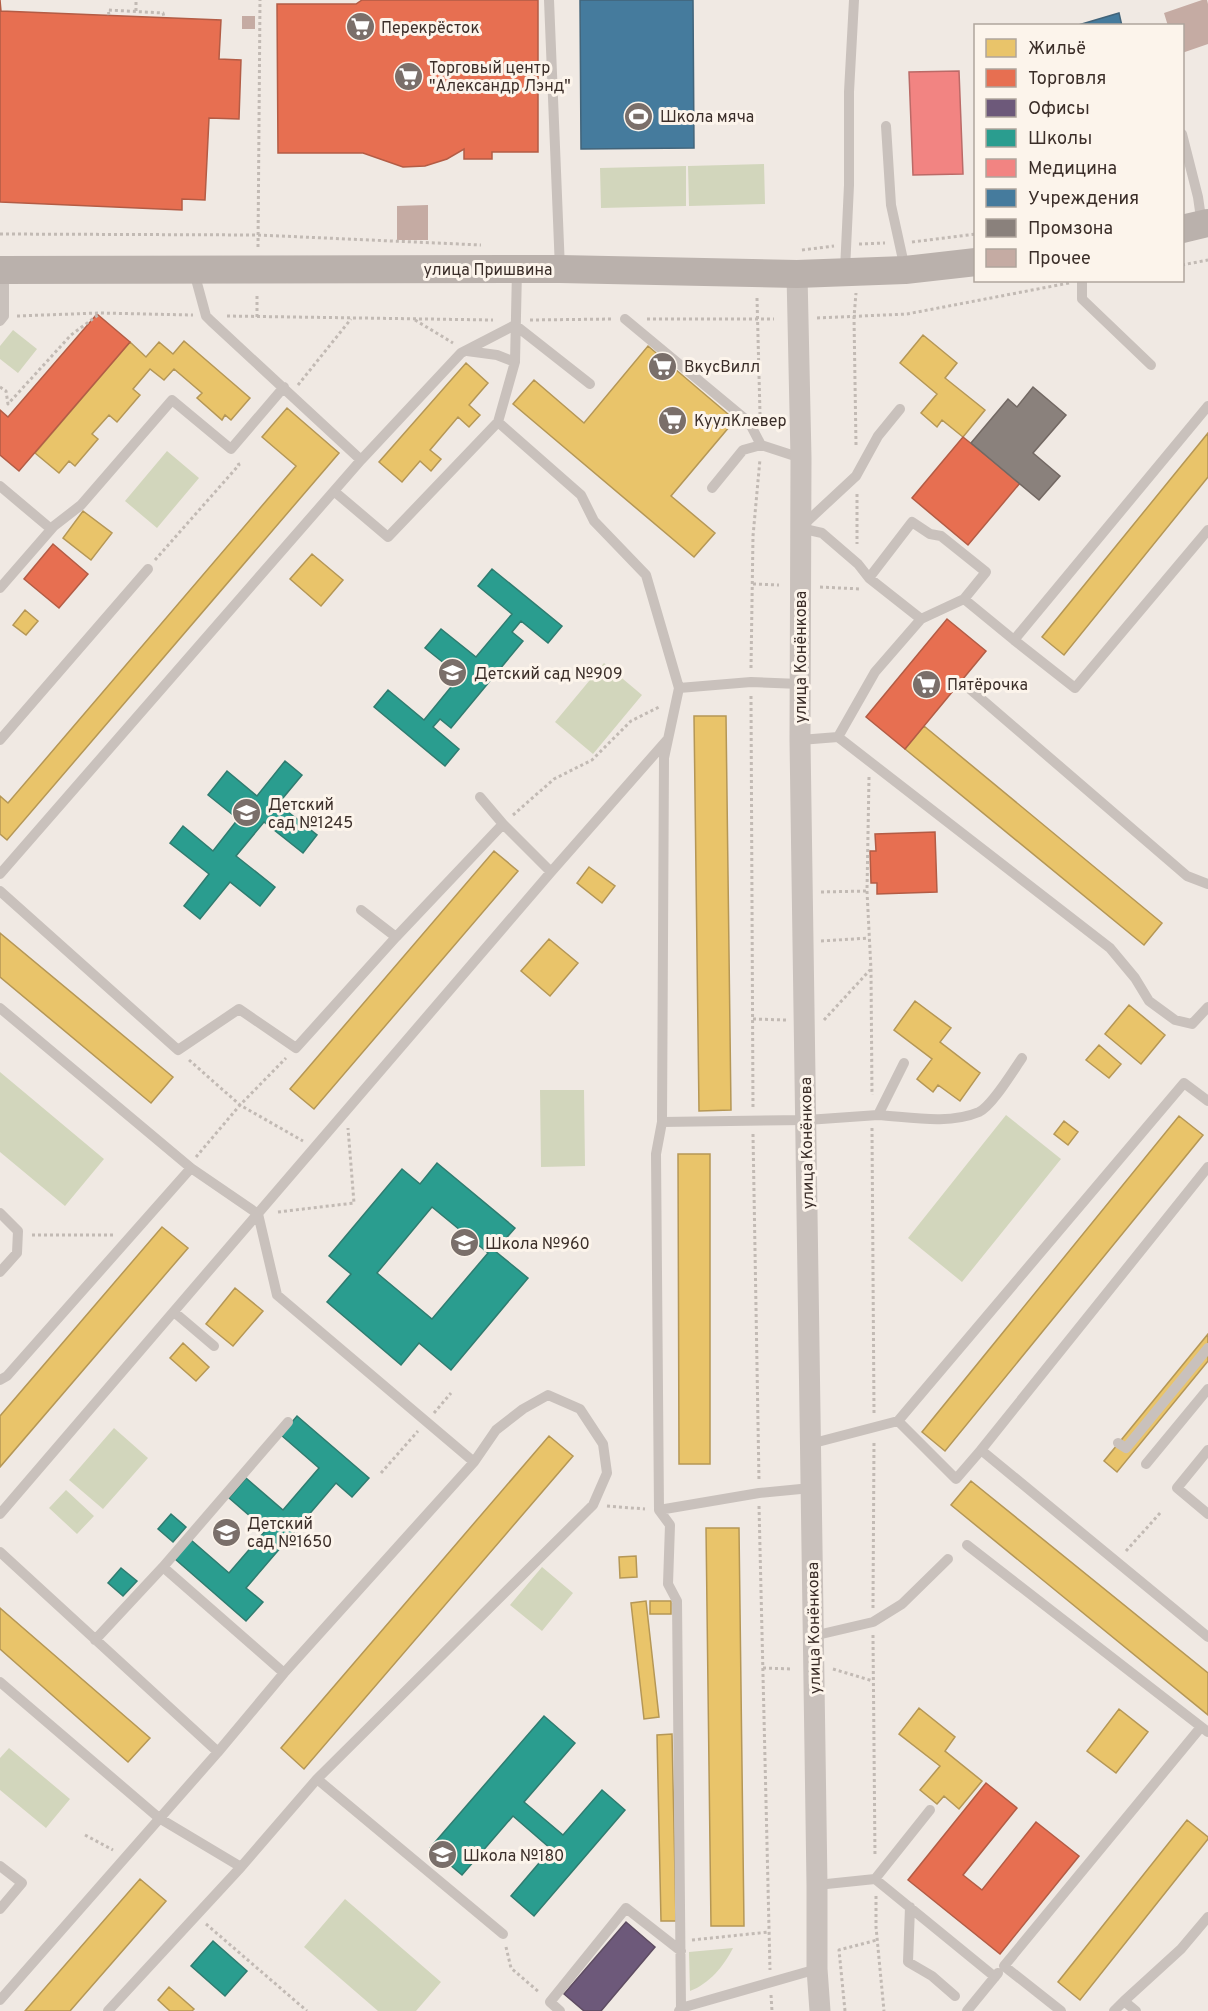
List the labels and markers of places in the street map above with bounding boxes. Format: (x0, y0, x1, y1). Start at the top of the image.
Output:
supermarket icon: Перекрёсток (344, 11, 376, 43)
place label: Перекрёсток (381, 19, 480, 39)
place label: Торговый центр "Александр Лэнд" (429, 59, 571, 97)
supermarket icon: Торговый центр "Александр Лэнд" (392, 60, 424, 92)
sports icon: Школа мяча (623, 100, 655, 132)
place label: Школа мяча (660, 108, 754, 128)
supermarket icon: ВкусВилл (647, 350, 679, 382)
place label: ВкусВилл (684, 358, 760, 378)
supermarket icon: КуулКлевер (657, 404, 689, 436)
place label: КуулКлевер (694, 412, 787, 432)
school or university icon: Детский сад №909 (437, 657, 469, 689)
place label: Детский сад №909 (474, 665, 623, 685)
supermarket icon: Пятёрочка (910, 668, 942, 700)
place label: Пятёрочка (947, 676, 1028, 696)
place label: Детский сад №1245 (268, 796, 353, 834)
school or university icon: Детский сад №1245 (231, 797, 263, 829)
school or university icon: Школа №960 (448, 1227, 480, 1259)
place label: Школа №960 (485, 1235, 590, 1255)
place label: Детский сад №1650 (247, 1515, 332, 1553)
school or university icon: Детский сад №1650 (210, 1516, 242, 1548)
school or university icon: Школа №180 (426, 1839, 458, 1871)
place label: Школа №180 (463, 1847, 564, 1867)

